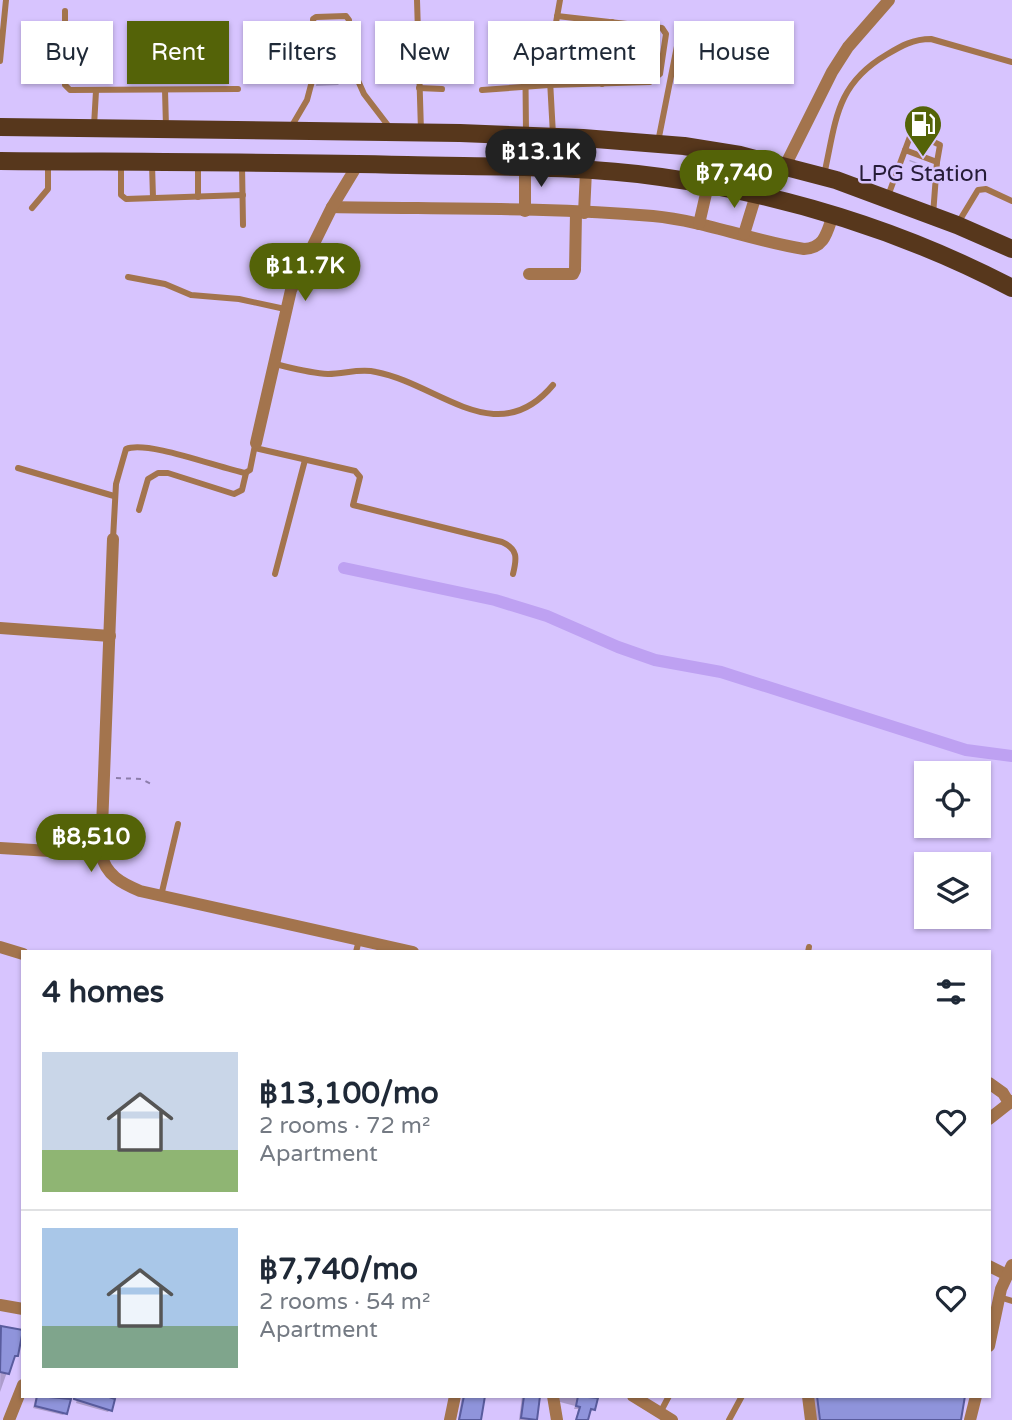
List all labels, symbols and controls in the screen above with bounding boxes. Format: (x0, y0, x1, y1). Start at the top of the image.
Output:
chip: Buy (21, 21, 113, 84)
chip: Rent (127, 21, 229, 84)
chip: Filters (243, 21, 361, 84)
chip: New (375, 21, 474, 84)
chip: Apartment (488, 21, 660, 84)
chip: House (674, 21, 794, 84)
fuel station icon: LPG Station (902, 103, 944, 158)
pin: ฿13.1K (484, 130, 598, 189)
text: ฿13.1K (501, 138, 581, 166)
pin: ฿7,740 (677, 150, 791, 210)
text: ฿7,740 (695, 159, 773, 187)
place label: LPG Station (858, 160, 988, 188)
pin: ฿11.7K (248, 244, 362, 303)
text: ฿11.7K (265, 252, 345, 280)
map controls (914, 761, 991, 929)
button: locate (914, 761, 991, 838)
pin: ฿8,510 (34, 814, 148, 874)
text: ฿8,510 (52, 823, 130, 851)
button: layers (914, 852, 991, 929)
icon: filters (932, 973, 970, 1011)
text: 4 homes (42, 974, 164, 1011)
text: ฿13,100/mo (259, 1075, 439, 1112)
icon: home (98, 1080, 182, 1164)
icon: heart (932, 1103, 970, 1141)
text: 2 rooms · 72 m² (259, 1112, 430, 1140)
text: Apartment (259, 1140, 378, 1168)
text: ฿7,740/mo (259, 1251, 418, 1288)
icon: home (98, 1256, 182, 1340)
icon: heart (932, 1279, 970, 1317)
text: 2 rooms · 54 m² (259, 1288, 430, 1316)
text: Apartment (259, 1316, 378, 1344)

